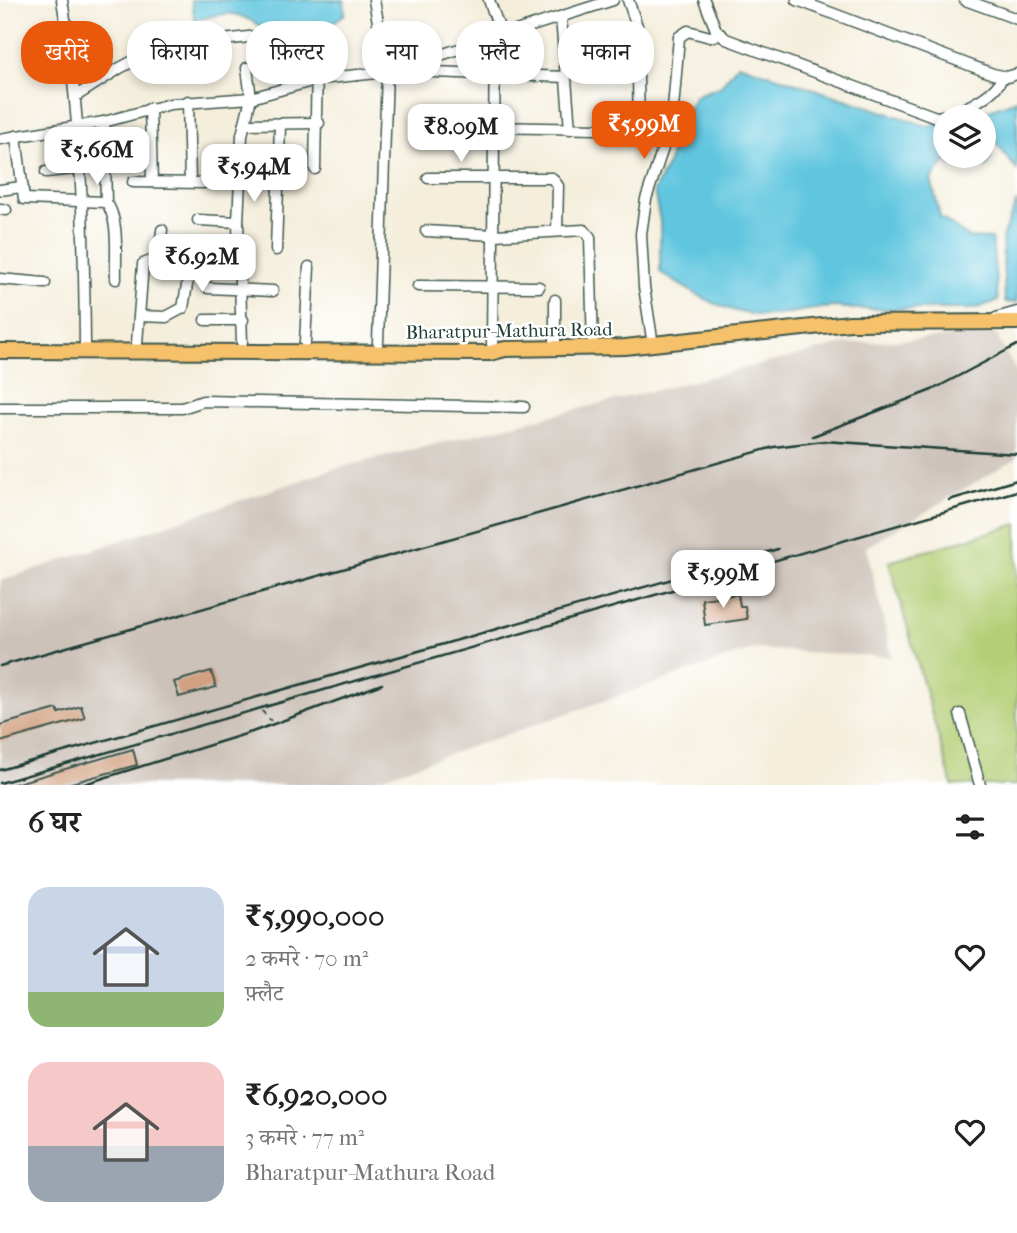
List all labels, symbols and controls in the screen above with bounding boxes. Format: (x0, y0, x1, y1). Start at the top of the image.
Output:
chip: खरीदें (21, 21, 113, 84)
chip: किराया (127, 21, 232, 84)
chip: फ़िल्टर (246, 21, 348, 84)
chip: नया (362, 21, 442, 84)
chip: फ़्लैट (456, 21, 544, 84)
chip: मकान (558, 21, 654, 84)
pin: ₹5.99M (587, 102, 701, 161)
pin: ₹8.09M (404, 104, 518, 164)
map controls (933, 105, 996, 168)
button: layers (933, 105, 996, 168)
text: ₹5.99M (608, 110, 680, 137)
text: ₹8.09M (424, 113, 498, 140)
pin: ₹5.66M (40, 128, 154, 187)
text: ₹5.66M (60, 136, 134, 163)
pin: ₹5.94M (197, 144, 311, 204)
text: ₹5.94M (217, 153, 291, 180)
pin: ₹6.92M (145, 234, 259, 294)
text: ₹6.92M (165, 243, 239, 270)
street label: Bharatpur-Mathura Road (405, 318, 613, 344)
pin: ₹5.99M (666, 550, 780, 610)
text: ₹5.99M (687, 559, 759, 586)
text: 6 घर (28, 805, 80, 840)
icon: filters (951, 808, 989, 846)
text: ₹5,990,000 (245, 899, 384, 934)
icon: home (84, 915, 168, 999)
icon: heart (951, 938, 989, 976)
text: 2 कमरे · 70 m² (245, 945, 368, 972)
text: फ़्लैट (245, 980, 283, 1007)
text: ₹6,920,000 (245, 1078, 387, 1113)
icon: home (84, 1090, 168, 1174)
icon: heart (951, 1113, 989, 1151)
text: 3 कमरे · 77 m² (245, 1124, 364, 1151)
text: Bharatpur-Mathura Road (245, 1159, 495, 1186)

